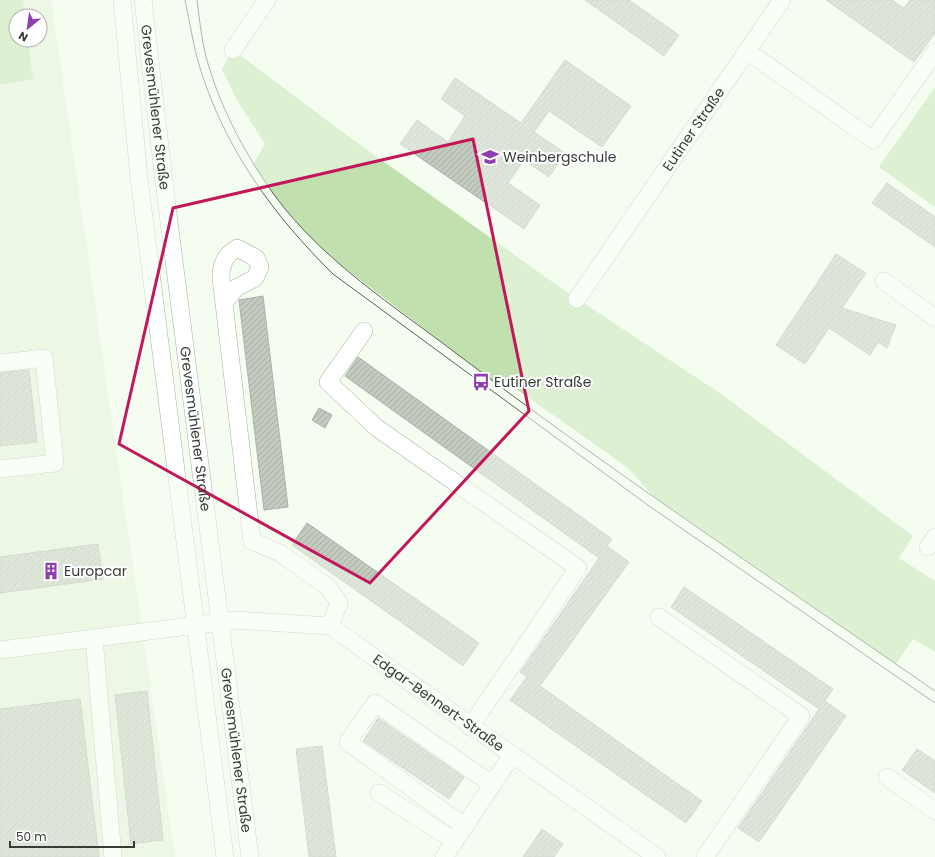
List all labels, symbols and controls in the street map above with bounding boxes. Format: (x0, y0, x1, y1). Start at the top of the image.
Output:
north arrow (8, 8, 48, 48)
street label: Grevesmühlener Straße (136, 24, 175, 191)
text: N (16, 28, 31, 46)
street label: Eutiner Straße (658, 83, 730, 175)
school or university icon: Weinbergschule (480, 147, 500, 167)
place label: Weinbergschule (503, 147, 617, 167)
street label: Grevesmühlener Straße (175, 345, 216, 513)
bus stop icon: Eutiner Straße (471, 372, 491, 392)
place label: Eutiner Straße (494, 372, 592, 392)
building icon: Europcar (41, 561, 61, 581)
place label: Europcar (64, 561, 127, 581)
street label: Edgar-Bennert-Straße (369, 649, 509, 756)
street label: Grevesmühlener Straße (216, 667, 257, 834)
scale bar (10, 823, 134, 849)
text: 50 m (16, 828, 47, 845)

